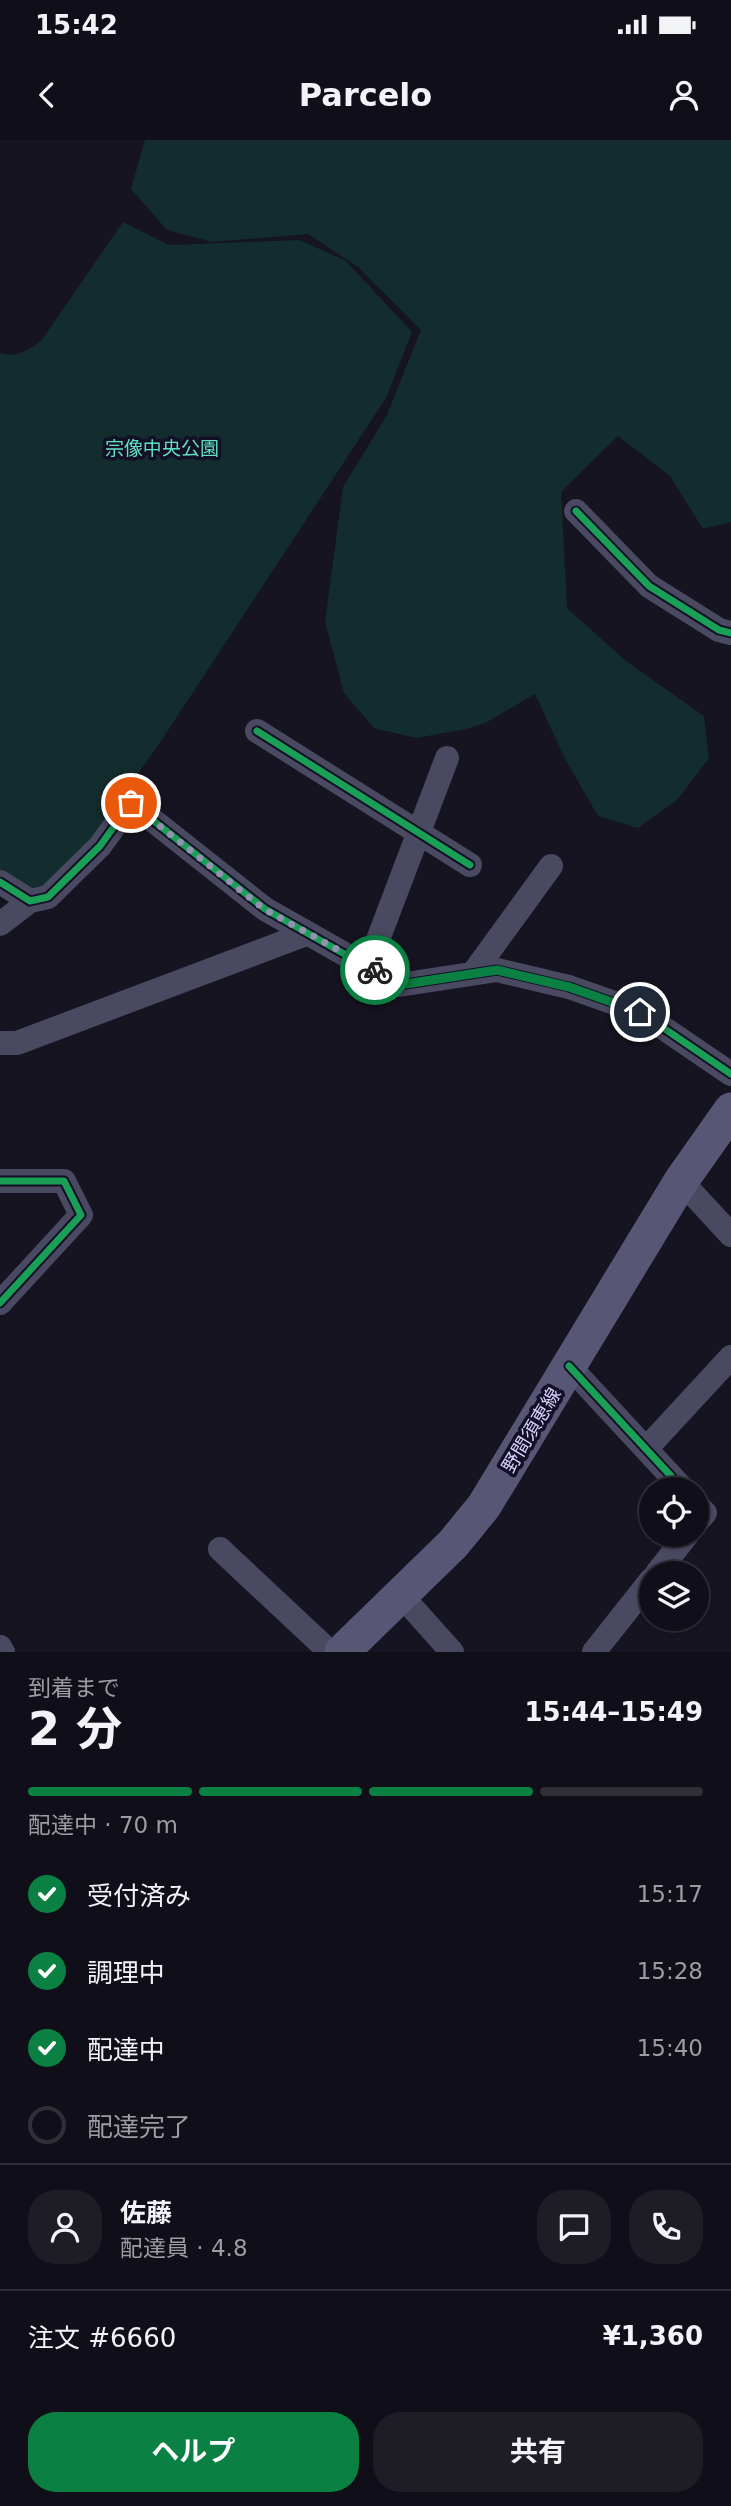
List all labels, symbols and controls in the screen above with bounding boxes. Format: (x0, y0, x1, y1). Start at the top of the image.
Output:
text: 15:42 (35, 10, 118, 40)
icon: back (28, 76, 66, 114)
text: Parcelo (299, 76, 432, 114)
icon: person (665, 76, 703, 114)
park label: 宗像中央公園 (105, 437, 219, 459)
pin (101, 773, 161, 833)
icon: bag (112, 784, 150, 822)
courier (340, 935, 410, 1005)
icon: bike (356, 951, 394, 989)
pin (610, 982, 670, 1042)
icon: home (621, 993, 659, 1031)
street label: 野間須恵線 (497, 1384, 565, 1476)
map controls (639, 1477, 709, 1631)
button: locate (639, 1477, 709, 1547)
button: layers (639, 1561, 709, 1631)
text: 到着まで (28, 1675, 120, 1701)
text: 15:44–15:49 (524, 1697, 703, 1727)
text: 2 分 (28, 1702, 122, 1756)
text: 配達中 · 70 m (28, 1812, 178, 1838)
icon: check (28, 1875, 66, 1913)
text: 受付済み (87, 1881, 191, 1911)
text: 15:17 (637, 1881, 703, 1907)
icon: check (28, 1952, 66, 1990)
text: 調理中 (87, 1958, 165, 1988)
text: 15:28 (637, 1958, 703, 1984)
icon: check (28, 2029, 66, 2067)
text: 配達中 (87, 2035, 165, 2065)
text: 15:40 (637, 2035, 703, 2061)
text: 配達完了 (87, 2112, 191, 2142)
button: person (28, 2190, 102, 2264)
button: chat (537, 2190, 611, 2264)
button: phone (629, 2190, 703, 2264)
text: 佐藤 (120, 2198, 172, 2228)
text: 配達員 · 4.8 (120, 2235, 248, 2261)
text: ¥1,360 (603, 2321, 703, 2351)
text: 注文 #6660 (28, 2323, 176, 2353)
button: ヘルプ (28, 2412, 359, 2492)
button: 共有 (373, 2412, 703, 2492)

